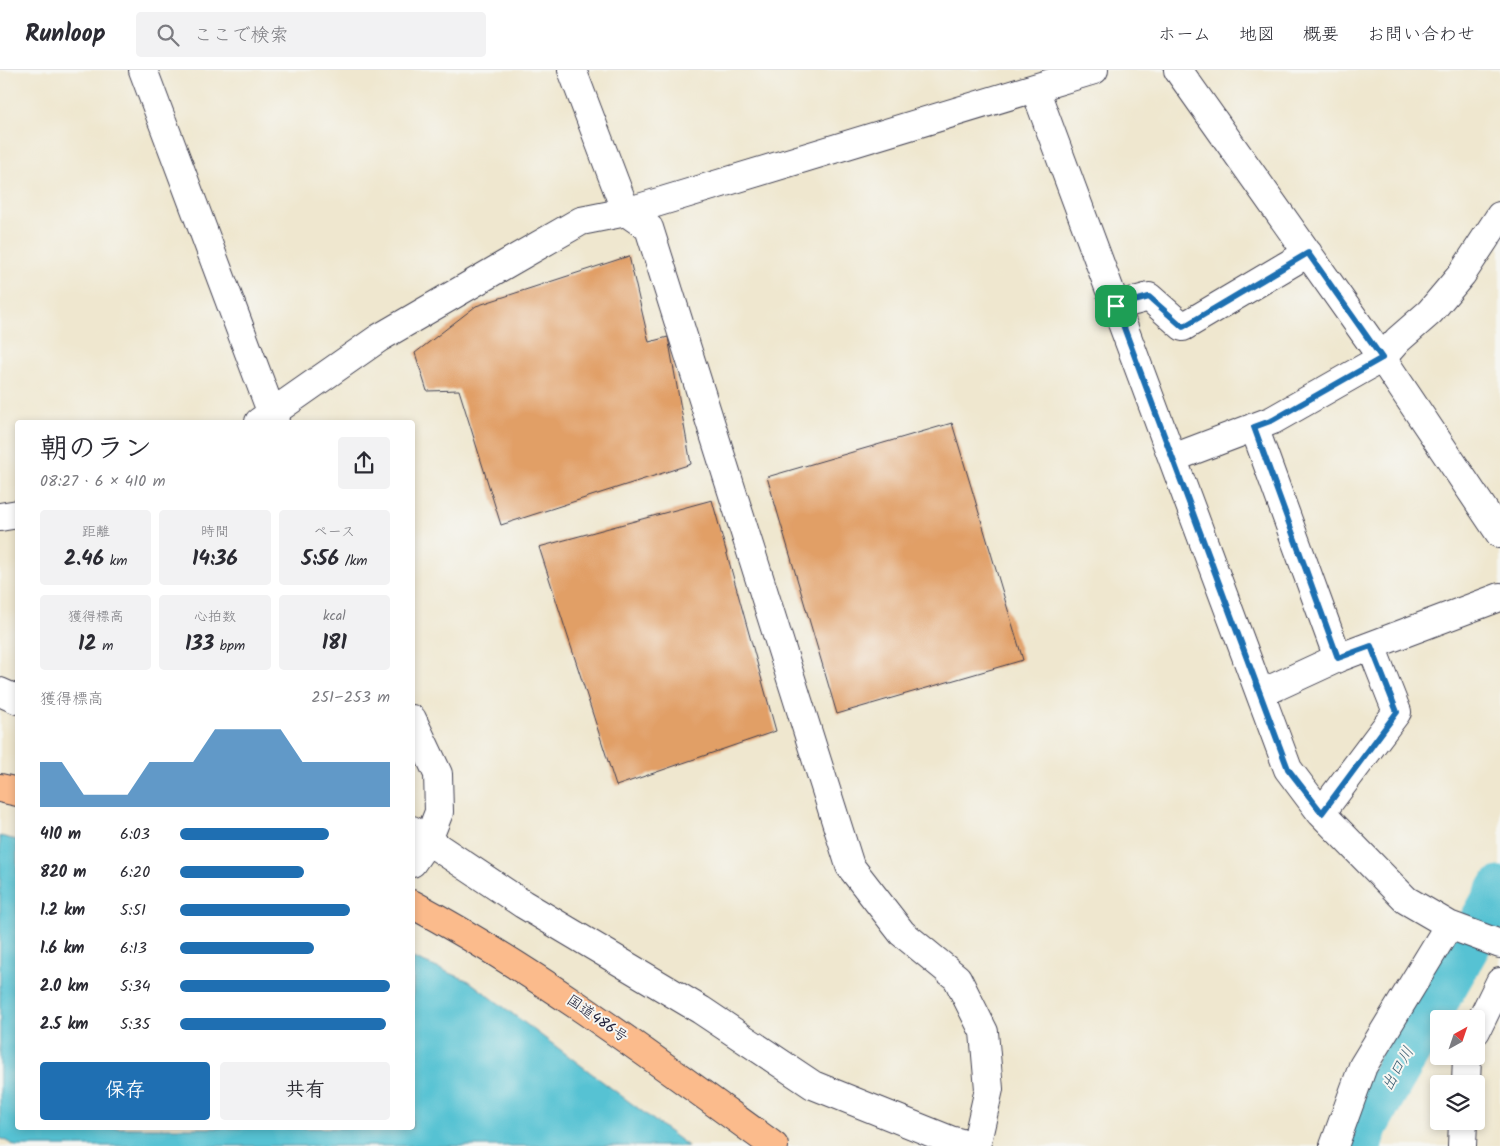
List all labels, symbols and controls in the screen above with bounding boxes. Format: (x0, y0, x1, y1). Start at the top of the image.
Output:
search box (136, 12, 486, 57)
text: Runloop (25, 15, 106, 54)
icon: search (154, 21, 182, 49)
text: ここで検索 (194, 21, 289, 51)
text: ホーム (1158, 21, 1211, 50)
text: 地図 (1239, 21, 1275, 50)
text: 概要 (1303, 21, 1339, 50)
text: お問い合わせ (1367, 21, 1475, 50)
pin (1095, 285, 1137, 327)
icon: arrive (1102, 292, 1130, 320)
text: 朝のラン (40, 427, 152, 472)
button: share (338, 437, 390, 489)
text: 08:27 · 6 × 410 m (40, 469, 165, 494)
text: 距離 (82, 521, 110, 543)
text: 時間 (201, 521, 229, 543)
text: ペース (314, 521, 355, 543)
text: 2.46 (64, 543, 104, 576)
text: 14:36 (192, 543, 238, 576)
text: 5:56 (301, 543, 339, 576)
text: km (104, 550, 127, 572)
text: /km (339, 550, 367, 572)
text: kcal (323, 605, 346, 627)
text: 獲得標高 (68, 606, 124, 628)
text: 心拍数 (194, 606, 236, 628)
text: 181 (322, 627, 347, 660)
text: 12 (78, 628, 97, 661)
text: 133 (185, 628, 214, 661)
text: m (97, 635, 113, 657)
text: bpm (214, 635, 245, 657)
text: 251–253 m (311, 685, 390, 710)
text: 獲得標高 (40, 687, 104, 712)
text: 410 m (40, 822, 81, 847)
text: 6:03 (120, 822, 150, 847)
text: 820 m (40, 860, 86, 885)
text: 6:20 (120, 860, 150, 885)
text: 1.2 km (40, 898, 85, 923)
text: 5:51 (120, 898, 146, 923)
text: 1.6 km (40, 936, 84, 961)
text: 6:13 (120, 936, 147, 961)
text: 2.0 km (40, 974, 88, 999)
text: 5:34 (120, 974, 150, 999)
street label: 国道486号 (561, 989, 633, 1049)
north arrow (1430, 1010, 1485, 1065)
map controls (1430, 1010, 1485, 1130)
text: 2.5 km (40, 1012, 88, 1037)
text: 5:35 (120, 1012, 150, 1037)
water label: 出口川 (1375, 1042, 1421, 1096)
button: 保存 (40, 1062, 210, 1120)
button: 共有 (220, 1062, 390, 1120)
button: layers (1430, 1075, 1485, 1130)

